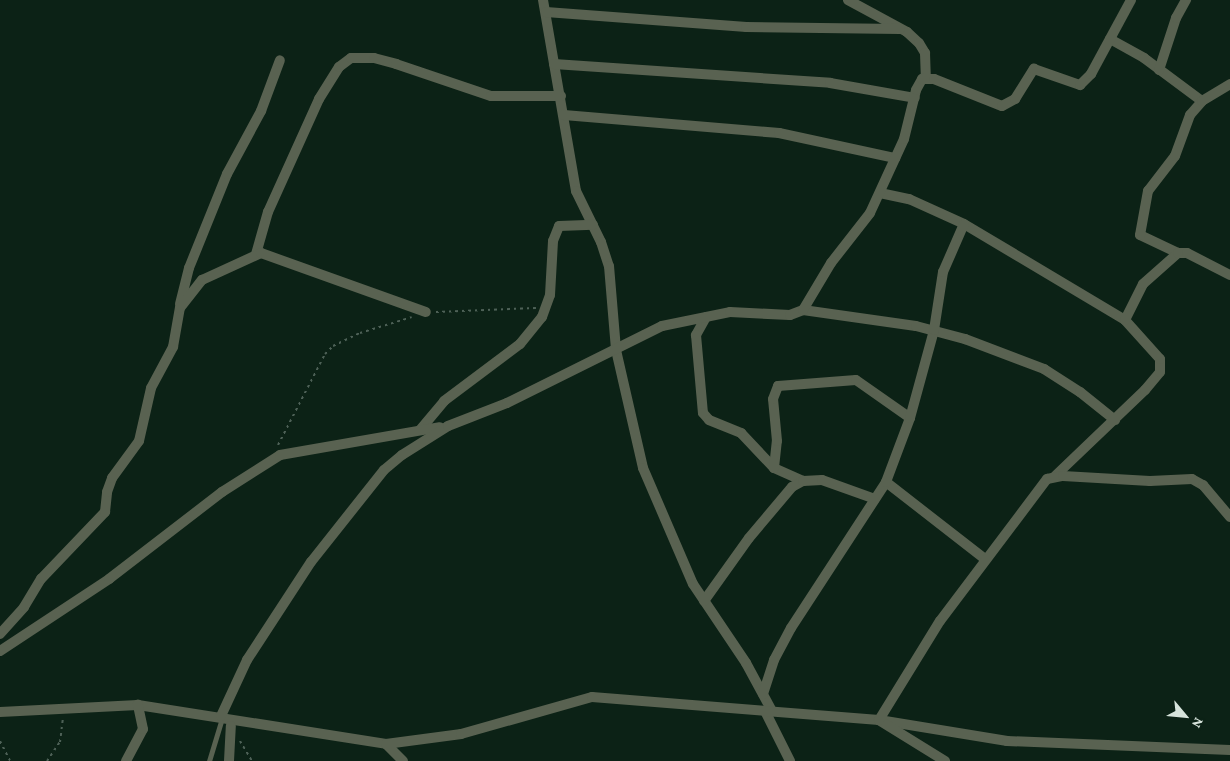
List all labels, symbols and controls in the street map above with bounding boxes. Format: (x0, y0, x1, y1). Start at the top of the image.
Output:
north arrow (1160, 691, 1210, 741)
text: N (1189, 715, 1208, 731)

